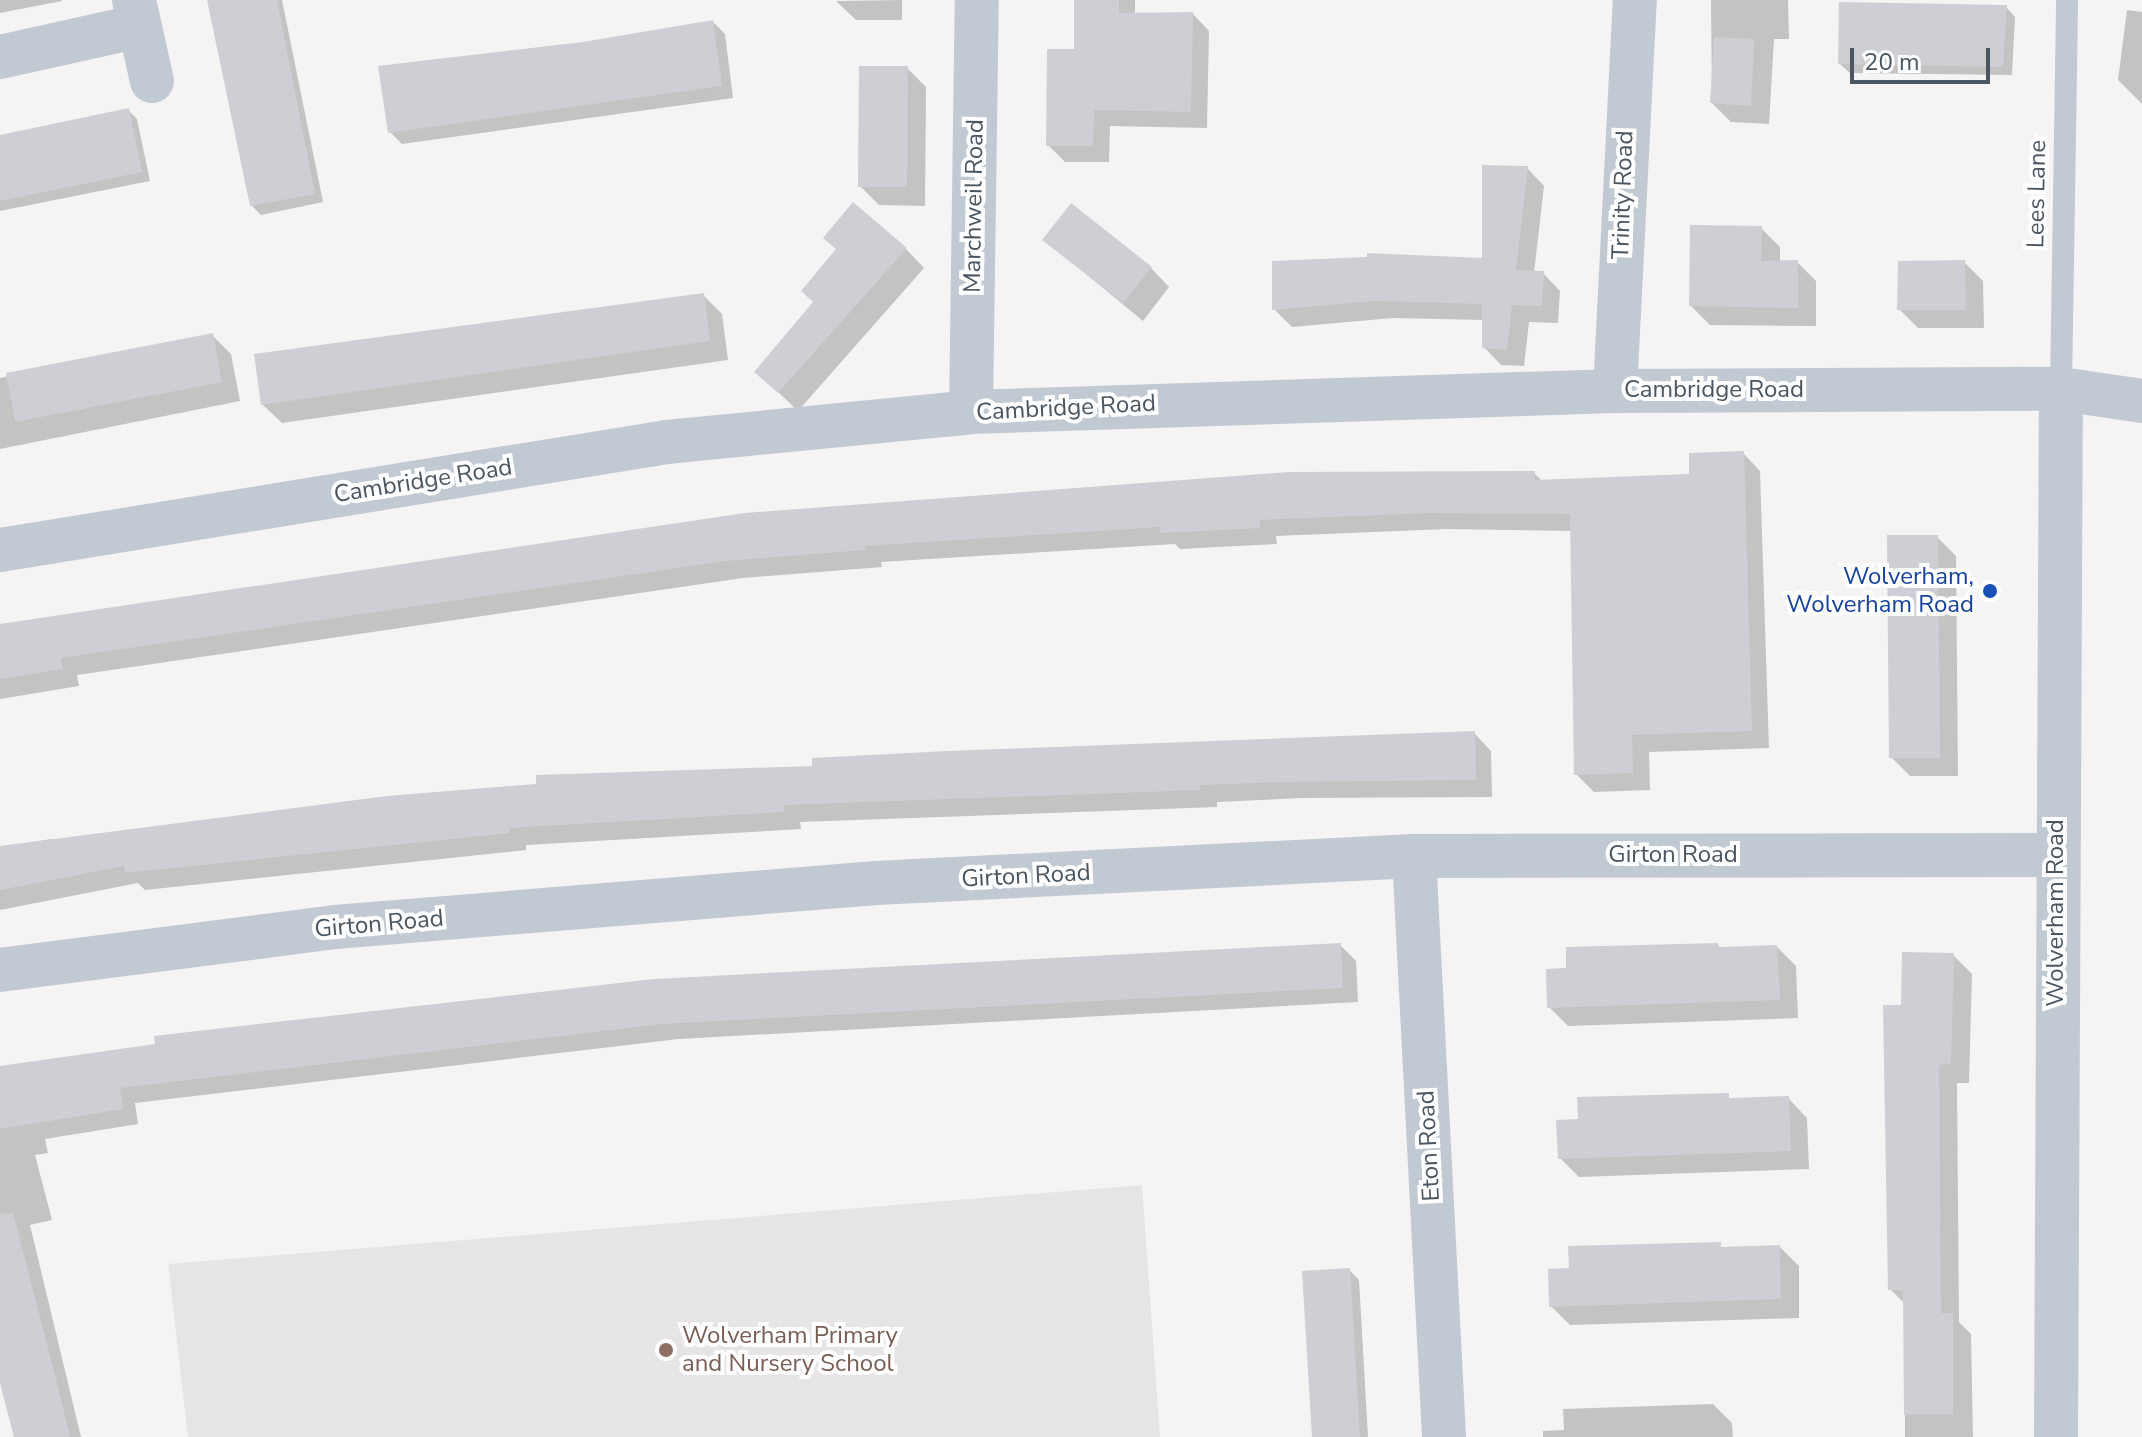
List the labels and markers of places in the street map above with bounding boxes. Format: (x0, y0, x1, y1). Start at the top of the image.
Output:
place label: Wolverham, Wolverham Road (1786, 563, 1974, 619)
marker: Wolverham, Wolverham Road (1981, 582, 1999, 600)
place label: Wolverham Primary and Nursery School (682, 1322, 898, 1378)
marker: Wolverham Primary and Nursery School (657, 1341, 675, 1359)

